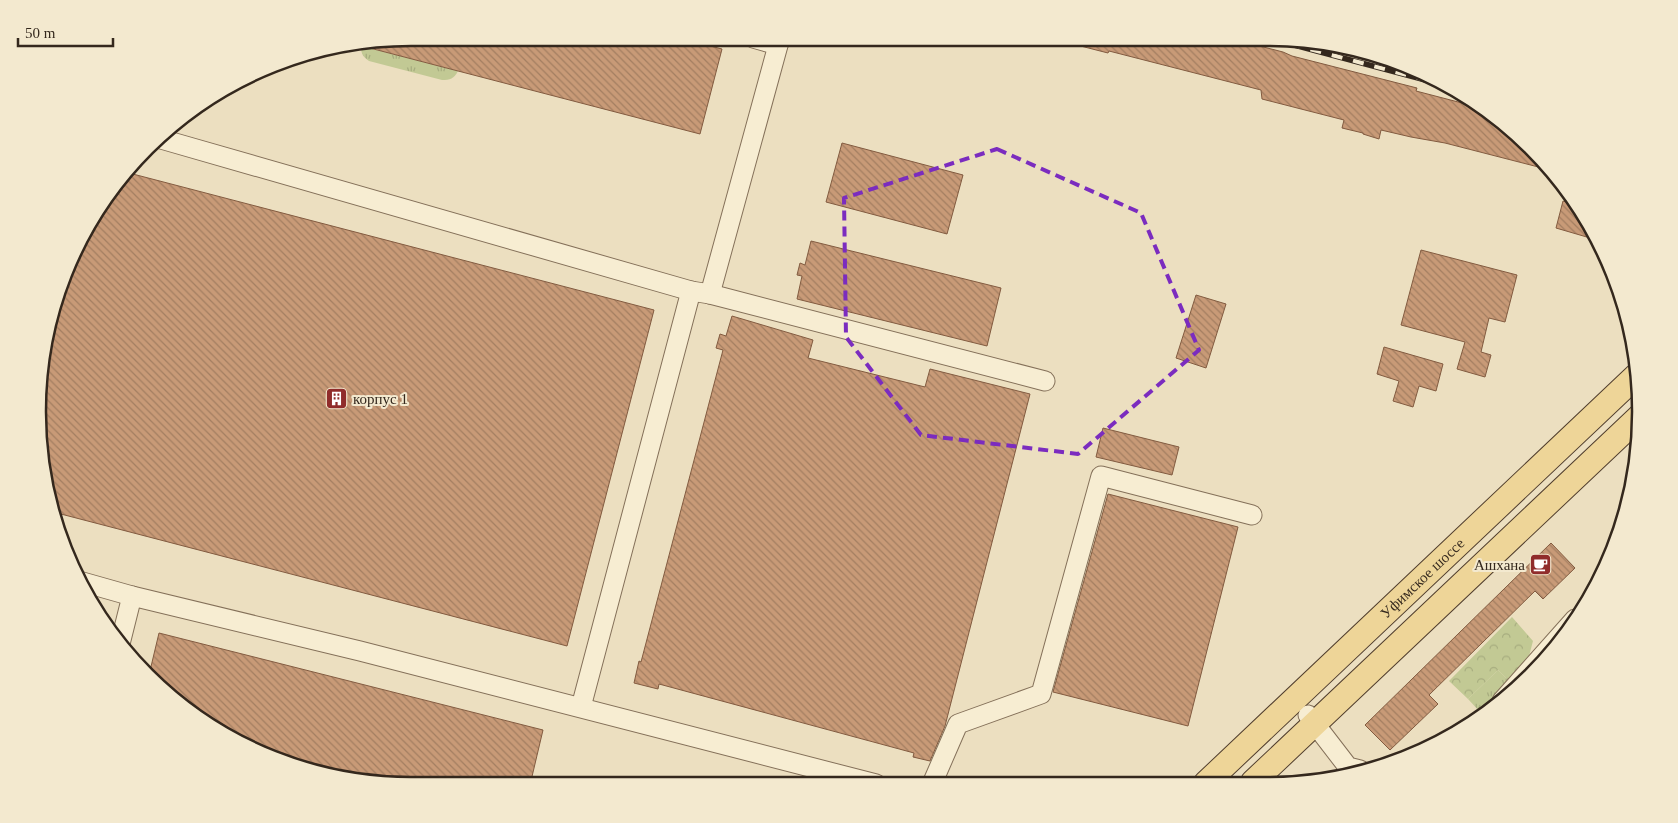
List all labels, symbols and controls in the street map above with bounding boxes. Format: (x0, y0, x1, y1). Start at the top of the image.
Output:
scale bar (18, 15, 112, 47)
text: 50 m (25, 25, 56, 41)
building icon: корпус 1 (325, 387, 349, 411)
place label: корпус 1 (353, 391, 408, 407)
street label: Уфимское шоссе (1377, 535, 1468, 621)
cafe icon: Ашхана (1529, 553, 1553, 577)
place label: Ашхана (1474, 557, 1525, 573)

